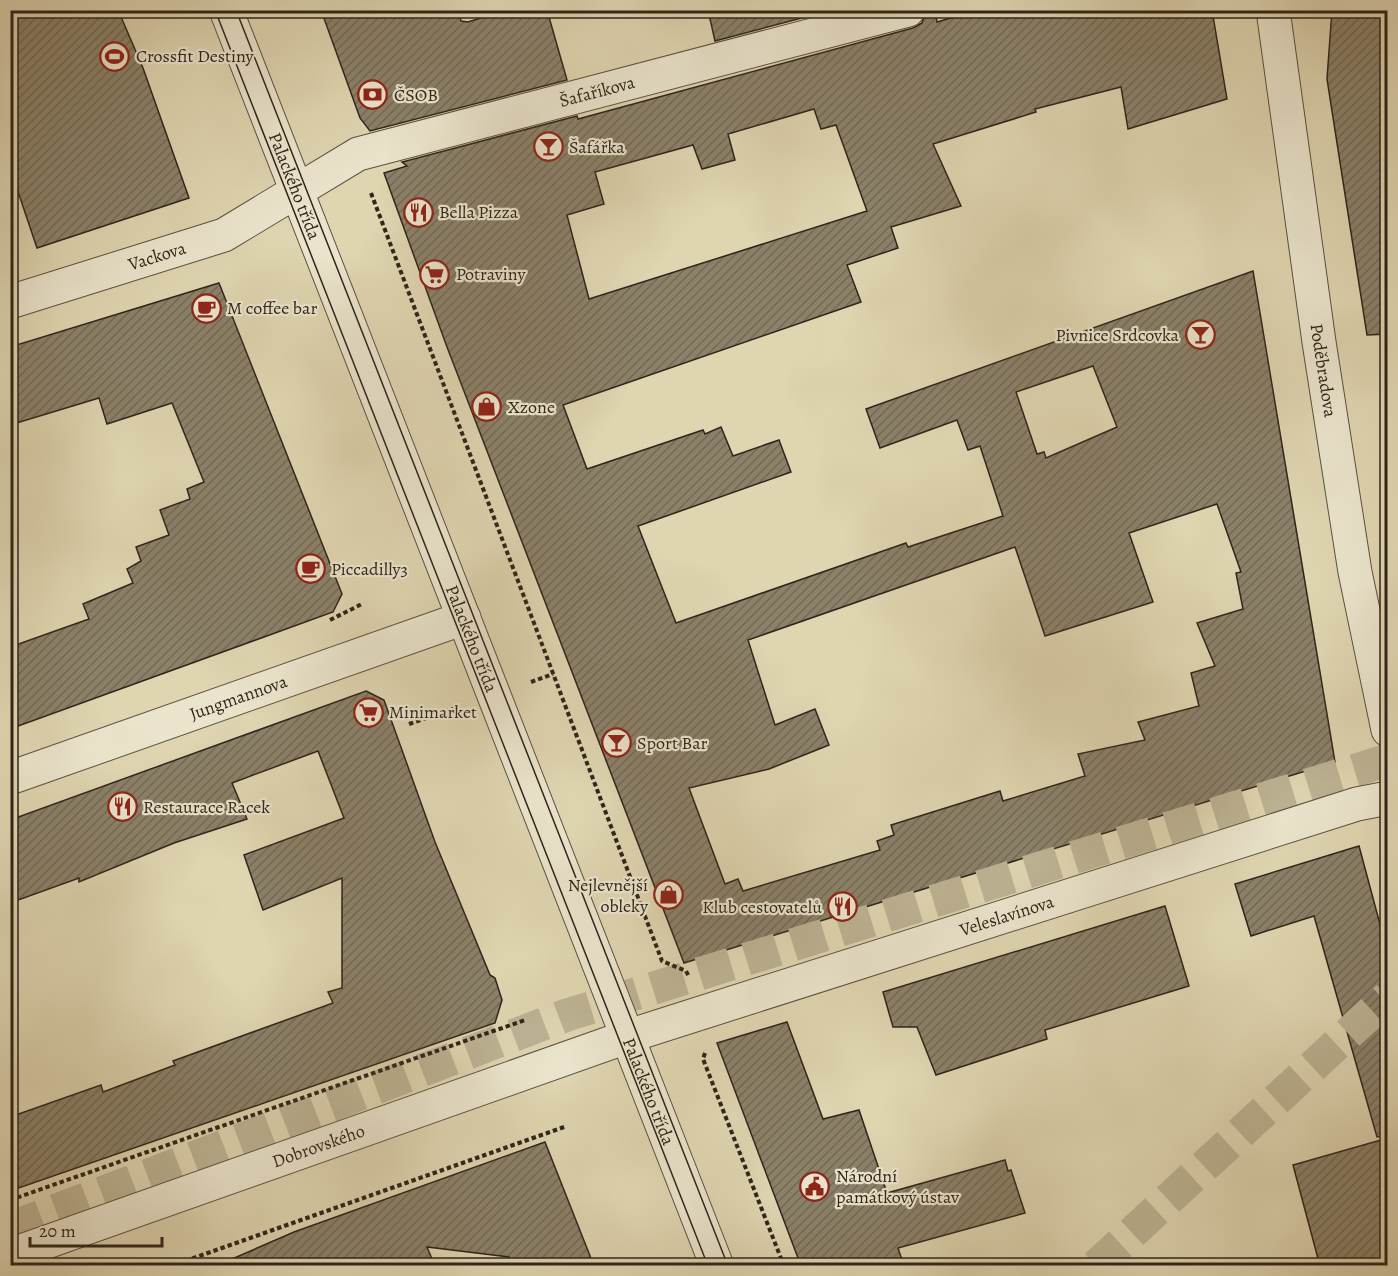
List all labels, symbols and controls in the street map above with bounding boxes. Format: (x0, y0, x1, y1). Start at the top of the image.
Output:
sports icon: Crossfit Destiny (99, 40, 131, 72)
place label: Crossfit Destiny (136, 44, 255, 68)
street label: Šafaříkova (557, 70, 638, 113)
bank icon: ČSOB (357, 79, 389, 111)
place label: ČSOB (394, 83, 438, 107)
street label: Palackého třída (263, 129, 327, 244)
bar icon: Šafářka (532, 131, 564, 163)
place label: Šafářka (569, 135, 625, 159)
restaurant icon: Bella Pizza (402, 196, 434, 228)
place label: Bella Pizza (439, 200, 519, 224)
street label: Vackova (124, 236, 189, 277)
supermarket icon: Potraviny (419, 258, 451, 290)
place label: Potraviny (456, 262, 526, 286)
cafe icon: M coffee bar (190, 292, 222, 324)
place label: M coffee bar (227, 296, 317, 320)
bar icon: Pivnice Srdcovka (1184, 319, 1216, 351)
street label: Poděbradova (1305, 322, 1343, 420)
place label: Pivnice Srdcovka (1055, 323, 1180, 347)
shop icon: Xzone (471, 391, 503, 423)
place label: Xzone (508, 395, 555, 419)
cafe icon: Piccadilly3 (294, 553, 326, 585)
place label: Piccadilly3 (331, 557, 408, 581)
street label: Palackého třída (440, 582, 504, 696)
street label: Jungmannova (186, 669, 291, 726)
supermarket icon: Minimarket (352, 696, 384, 728)
place label: Minimarket (389, 700, 477, 724)
bar icon: Sport Bar (600, 727, 632, 759)
place label: Sport Bar (637, 731, 708, 755)
restaurant icon: Restaurace Racek (106, 791, 138, 823)
place label: Restaurace Racek (143, 795, 270, 819)
place label: Nejlevnější obleky (568, 873, 649, 918)
shop icon: Nejlevnější obleky (653, 879, 685, 911)
street label: Veleslavínova (956, 889, 1057, 942)
restaurant icon: Klub cestovatelů (827, 891, 859, 923)
place label: Klub cestovatelů (702, 895, 822, 919)
street label: Palackého třída (617, 1034, 681, 1149)
street label: Dobrovského (269, 1119, 368, 1173)
place label: Národní památkový ústav (836, 1164, 960, 1209)
public building icon: Národní památkový ústav (799, 1170, 831, 1202)
scale bar (30, 1210, 162, 1248)
text: 20 m (39, 1219, 76, 1243)

